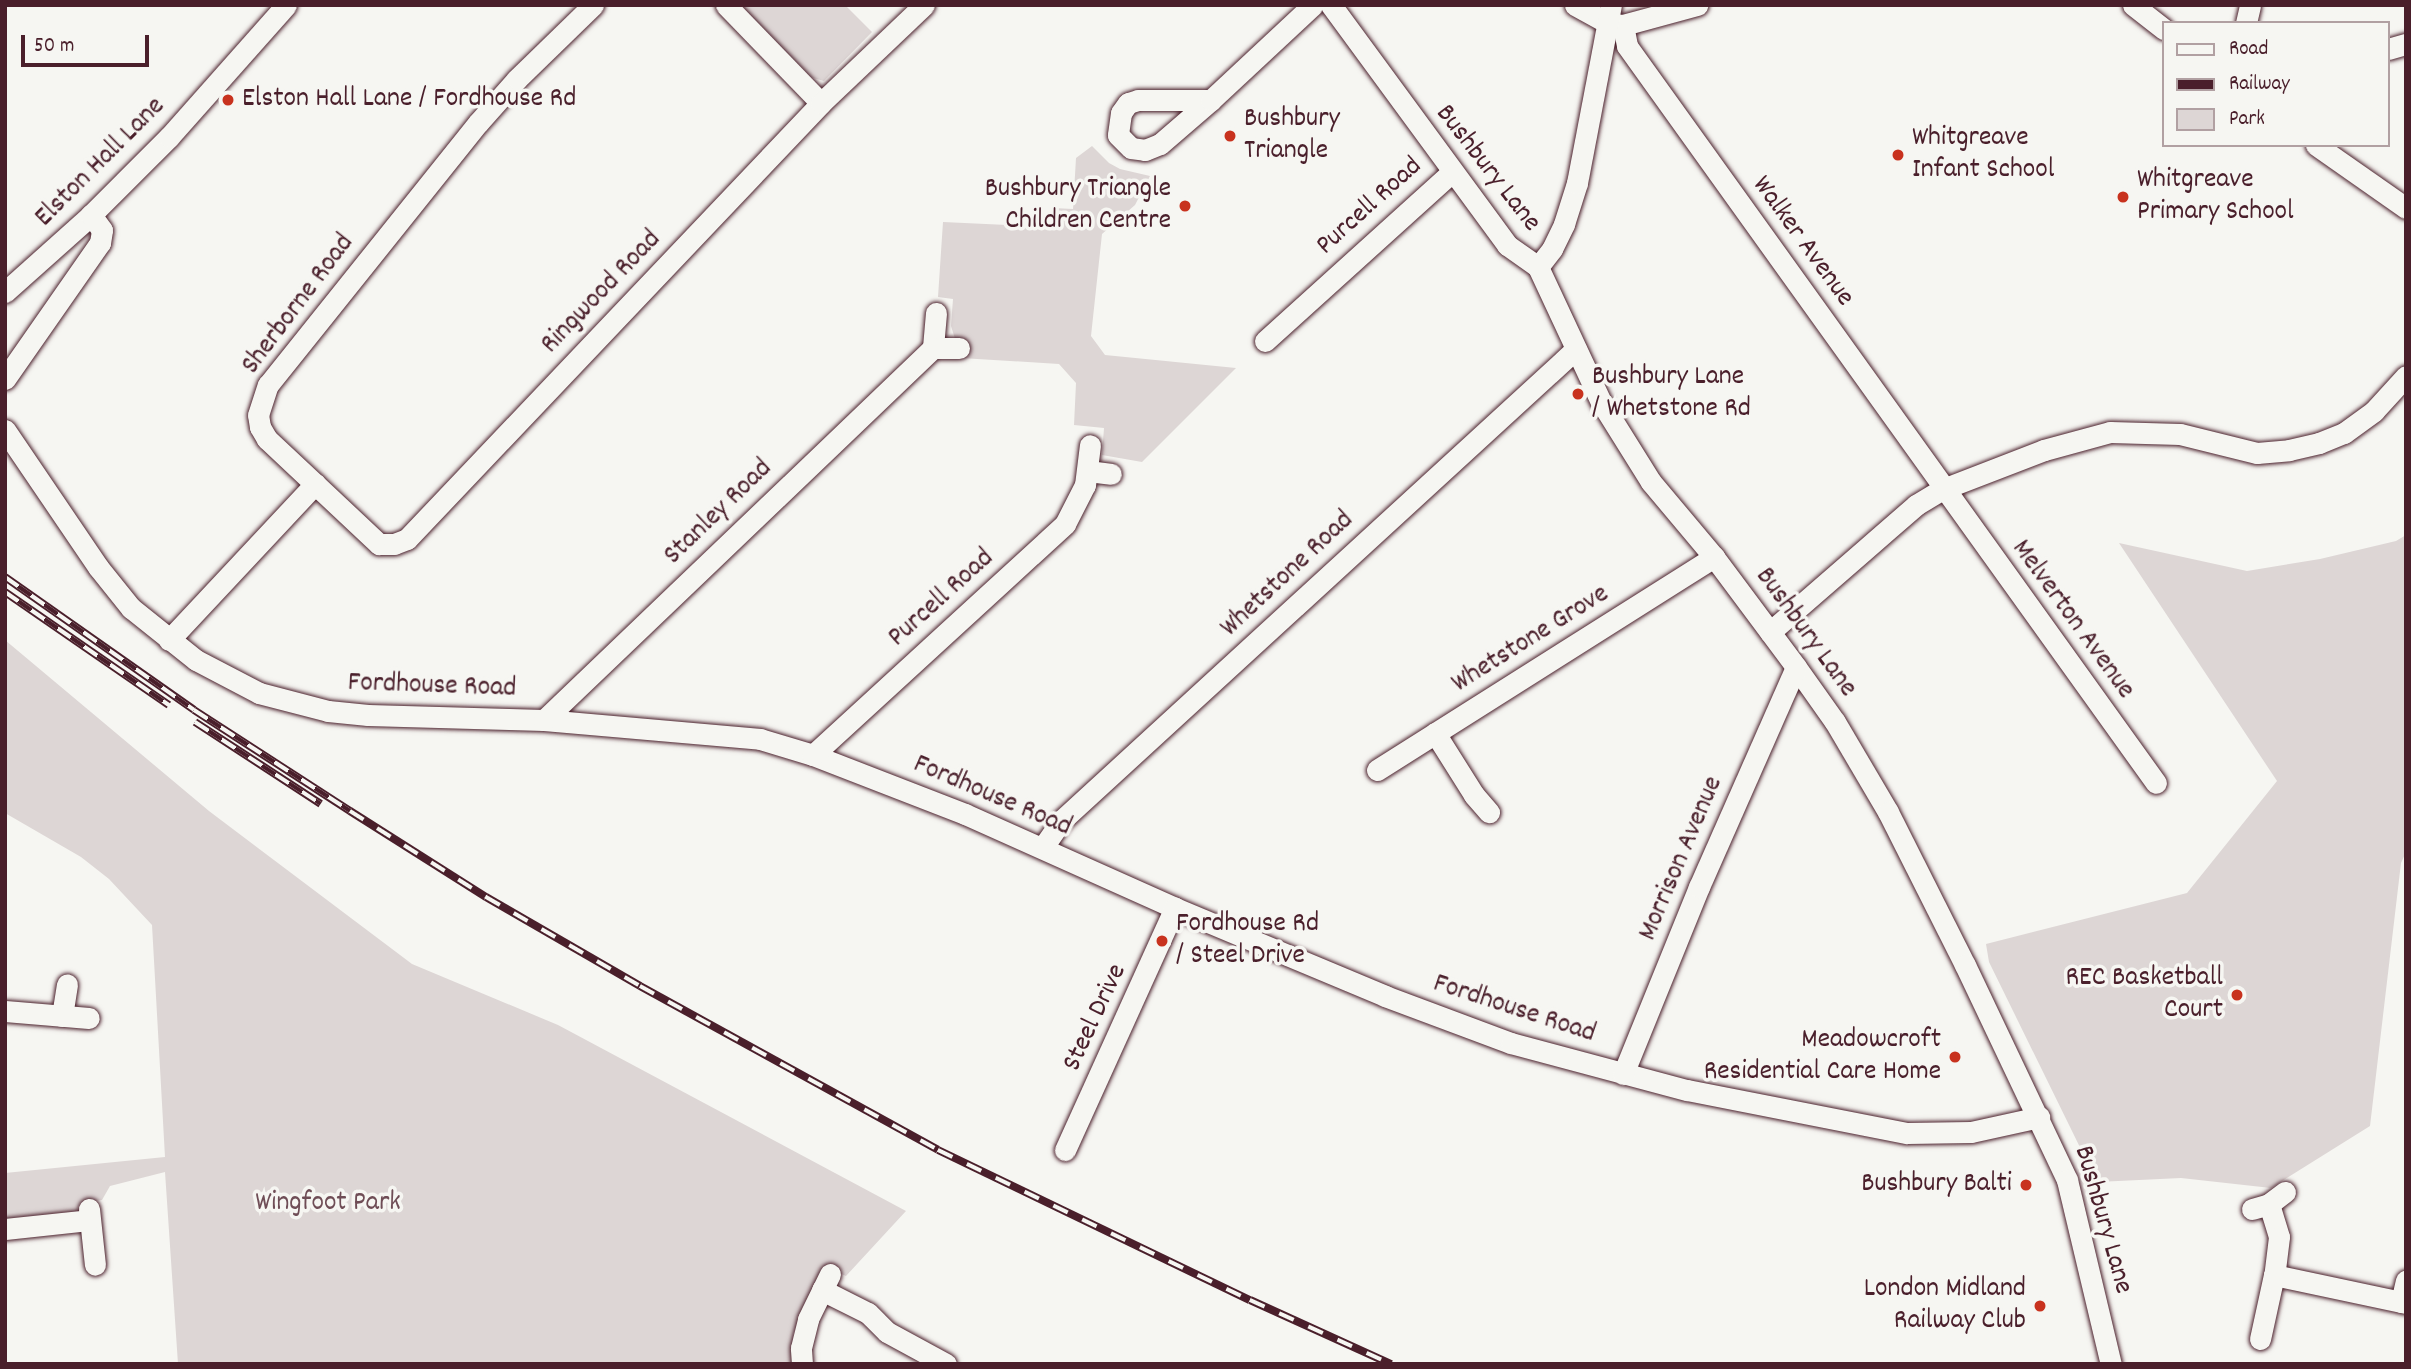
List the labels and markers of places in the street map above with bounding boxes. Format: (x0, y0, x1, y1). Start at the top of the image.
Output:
place label: Elston Hall Lane / Fordhouse Rd (242, 83, 576, 117)
marker: Elston Hall Lane / Fordhouse Rd (220, 92, 236, 108)
place label: Bushbury Triangle (1244, 103, 1340, 169)
place label: Whitgreave Infant School (1912, 122, 2054, 188)
marker: Bushbury Triangle (1222, 128, 1238, 144)
marker: Whitgreave Infant School (1890, 147, 1906, 163)
place label: Whitgreave Primary School (2137, 164, 2294, 230)
place label: Bushbury Triangle Children Centre (985, 173, 1171, 239)
marker: Whitgreave Primary School (2115, 189, 2131, 205)
marker: Bushbury Triangle Children Centre (1177, 198, 1193, 214)
place label: Bushbury Lane / Whetstone Rd (1592, 361, 1751, 427)
marker: Bushbury Lane / Whetstone Rd (1570, 386, 1586, 402)
place label: Fordhouse Rd / Steel Drive (1176, 908, 1319, 974)
marker: Fordhouse Rd / Steel Drive (1154, 933, 1170, 949)
place label: REC Basketball Court (2066, 962, 2223, 1028)
marker: REC Basketball Court (2229, 987, 2245, 1003)
place label: Meadowcroft Residential Care Home (1704, 1024, 1941, 1090)
marker: Meadowcroft Residential Care Home (1947, 1049, 1963, 1065)
place label: Bushbury Balti (1861, 1168, 2012, 1202)
marker: Bushbury Balti (2018, 1177, 2034, 1193)
place label: London Midland Railway Club (1864, 1273, 2026, 1339)
marker: London Midland Railway Club (2032, 1298, 2048, 1314)

